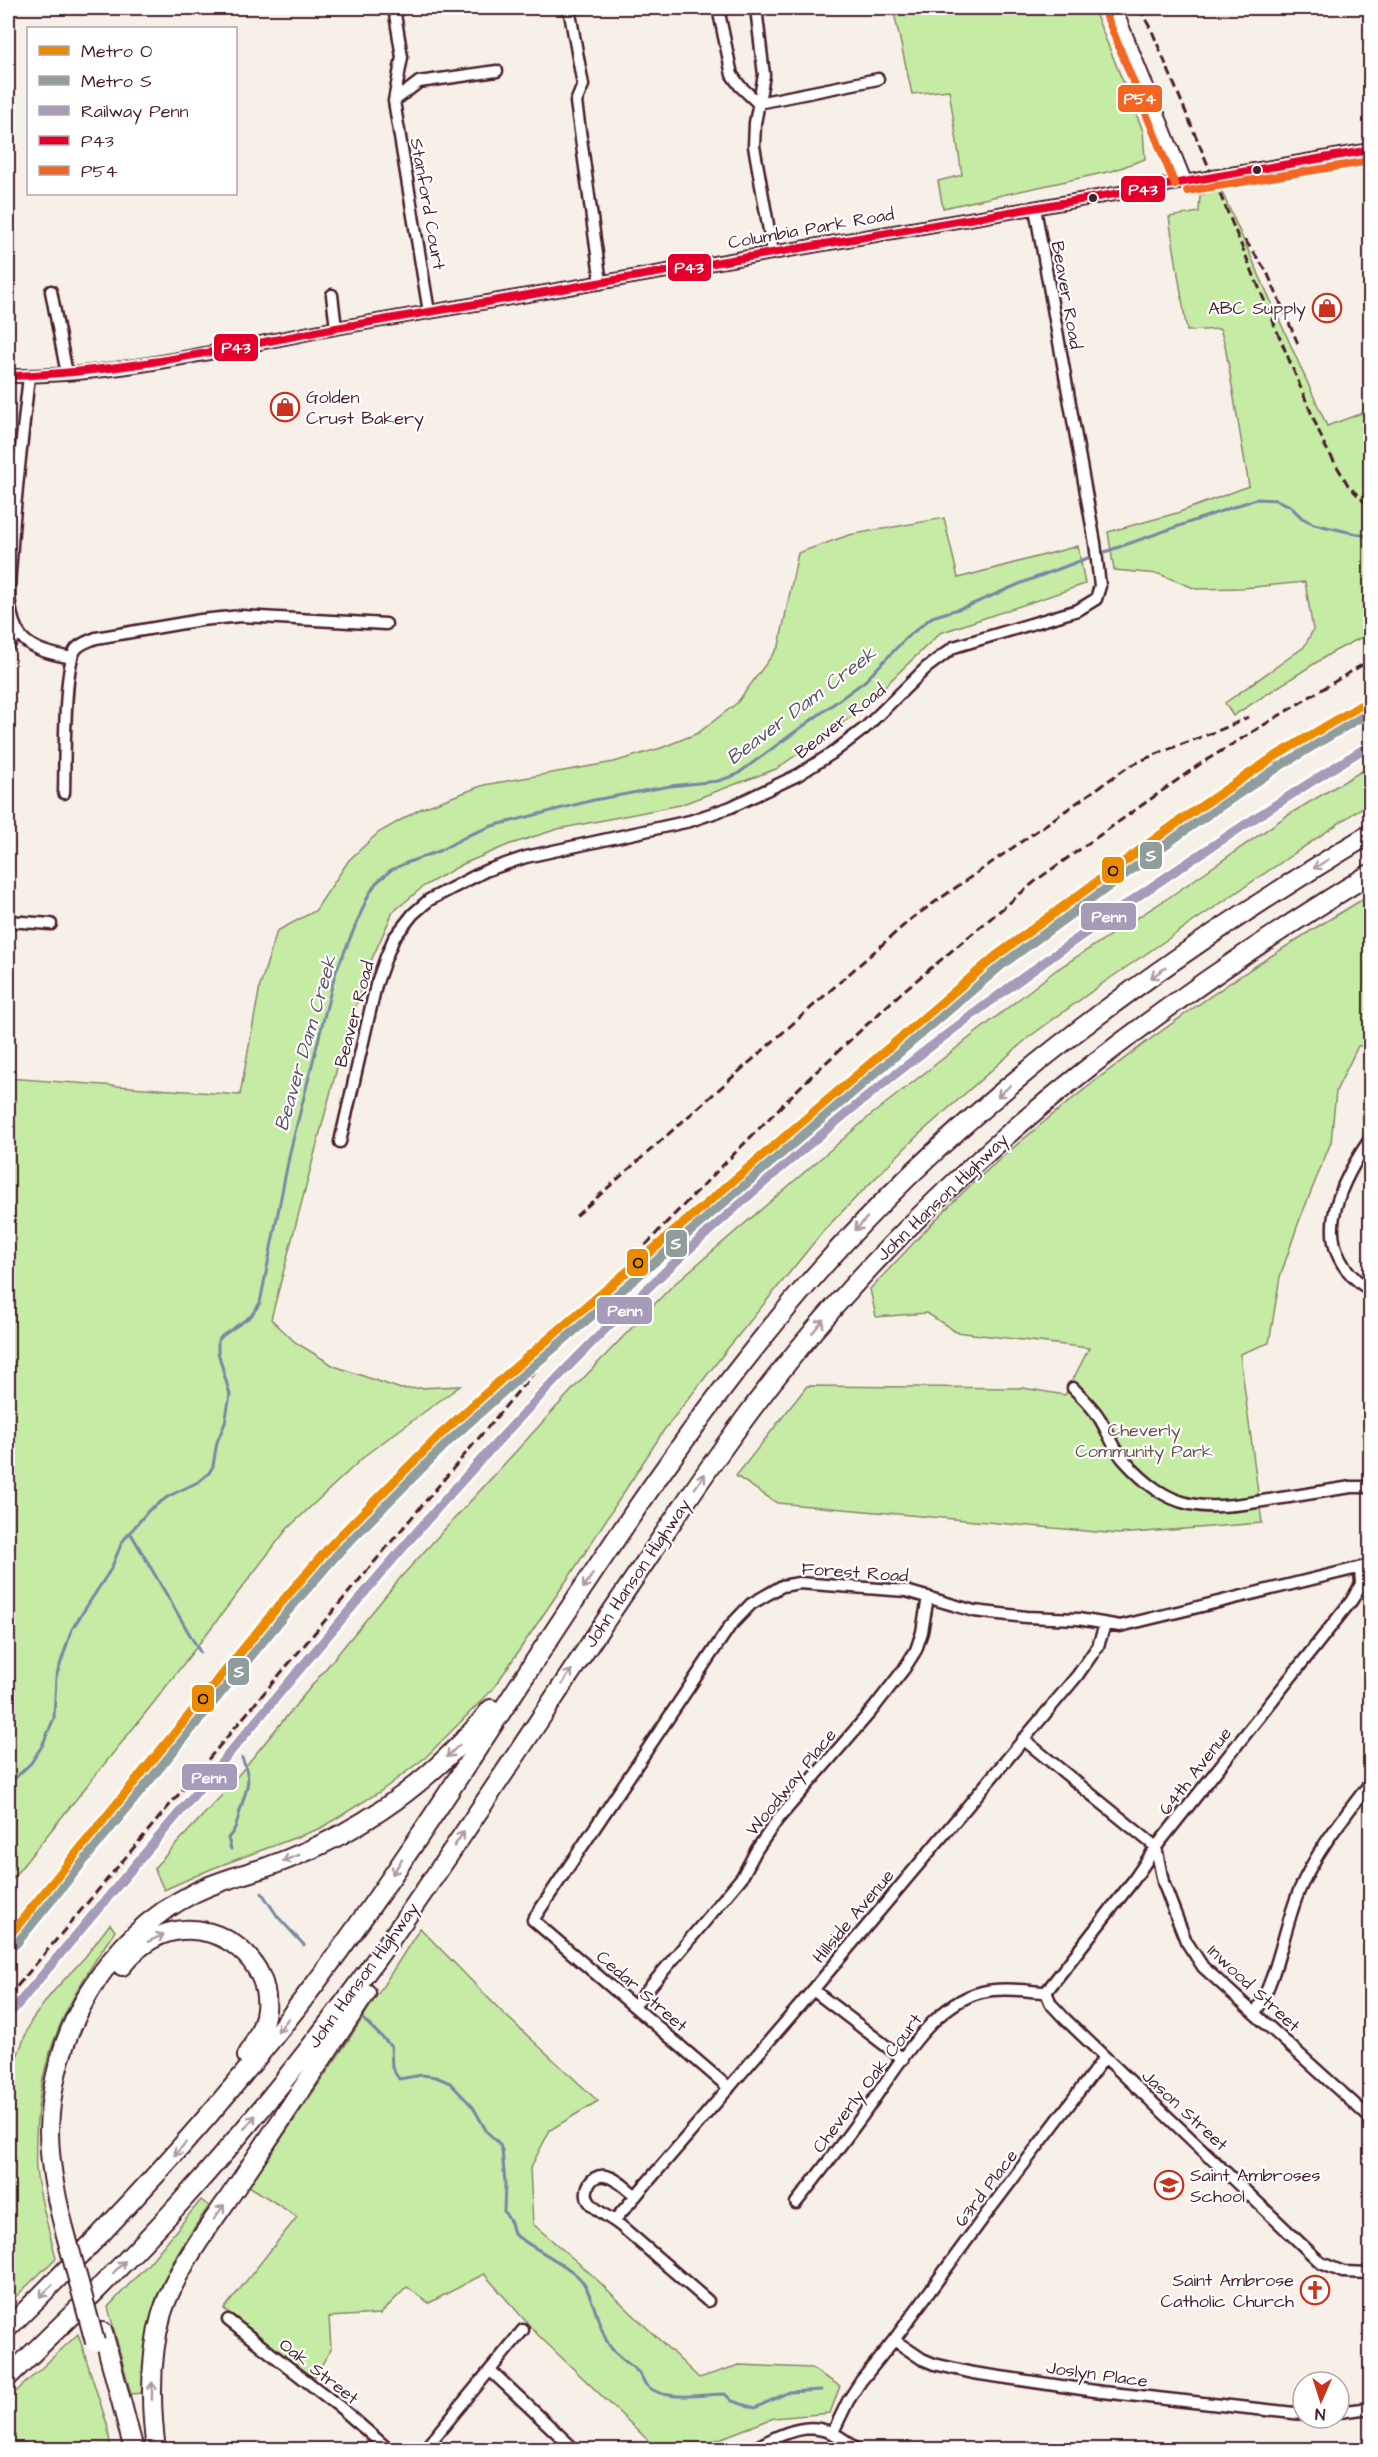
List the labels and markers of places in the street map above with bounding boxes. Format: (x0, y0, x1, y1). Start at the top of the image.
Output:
unlabelled marker (1251, 164, 1263, 176)
unlabelled marker (1087, 192, 1099, 204)
shop icon: ABC Supply (1311, 292, 1343, 324)
place label: ABC Supply (1208, 296, 1306, 322)
place label: Golden Crust Bakery (306, 385, 424, 432)
shop icon: Golden Crust Bakery (269, 391, 301, 423)
place label: Saint Ambroses School (1190, 2163, 1320, 2209)
school or university icon: Saint Ambroses School (1153, 2169, 1185, 2201)
place label: Saint Ambrose Catholic Church (1161, 2268, 1294, 2314)
church icon: Saint Ambrose Catholic Church (1299, 2274, 1331, 2306)

